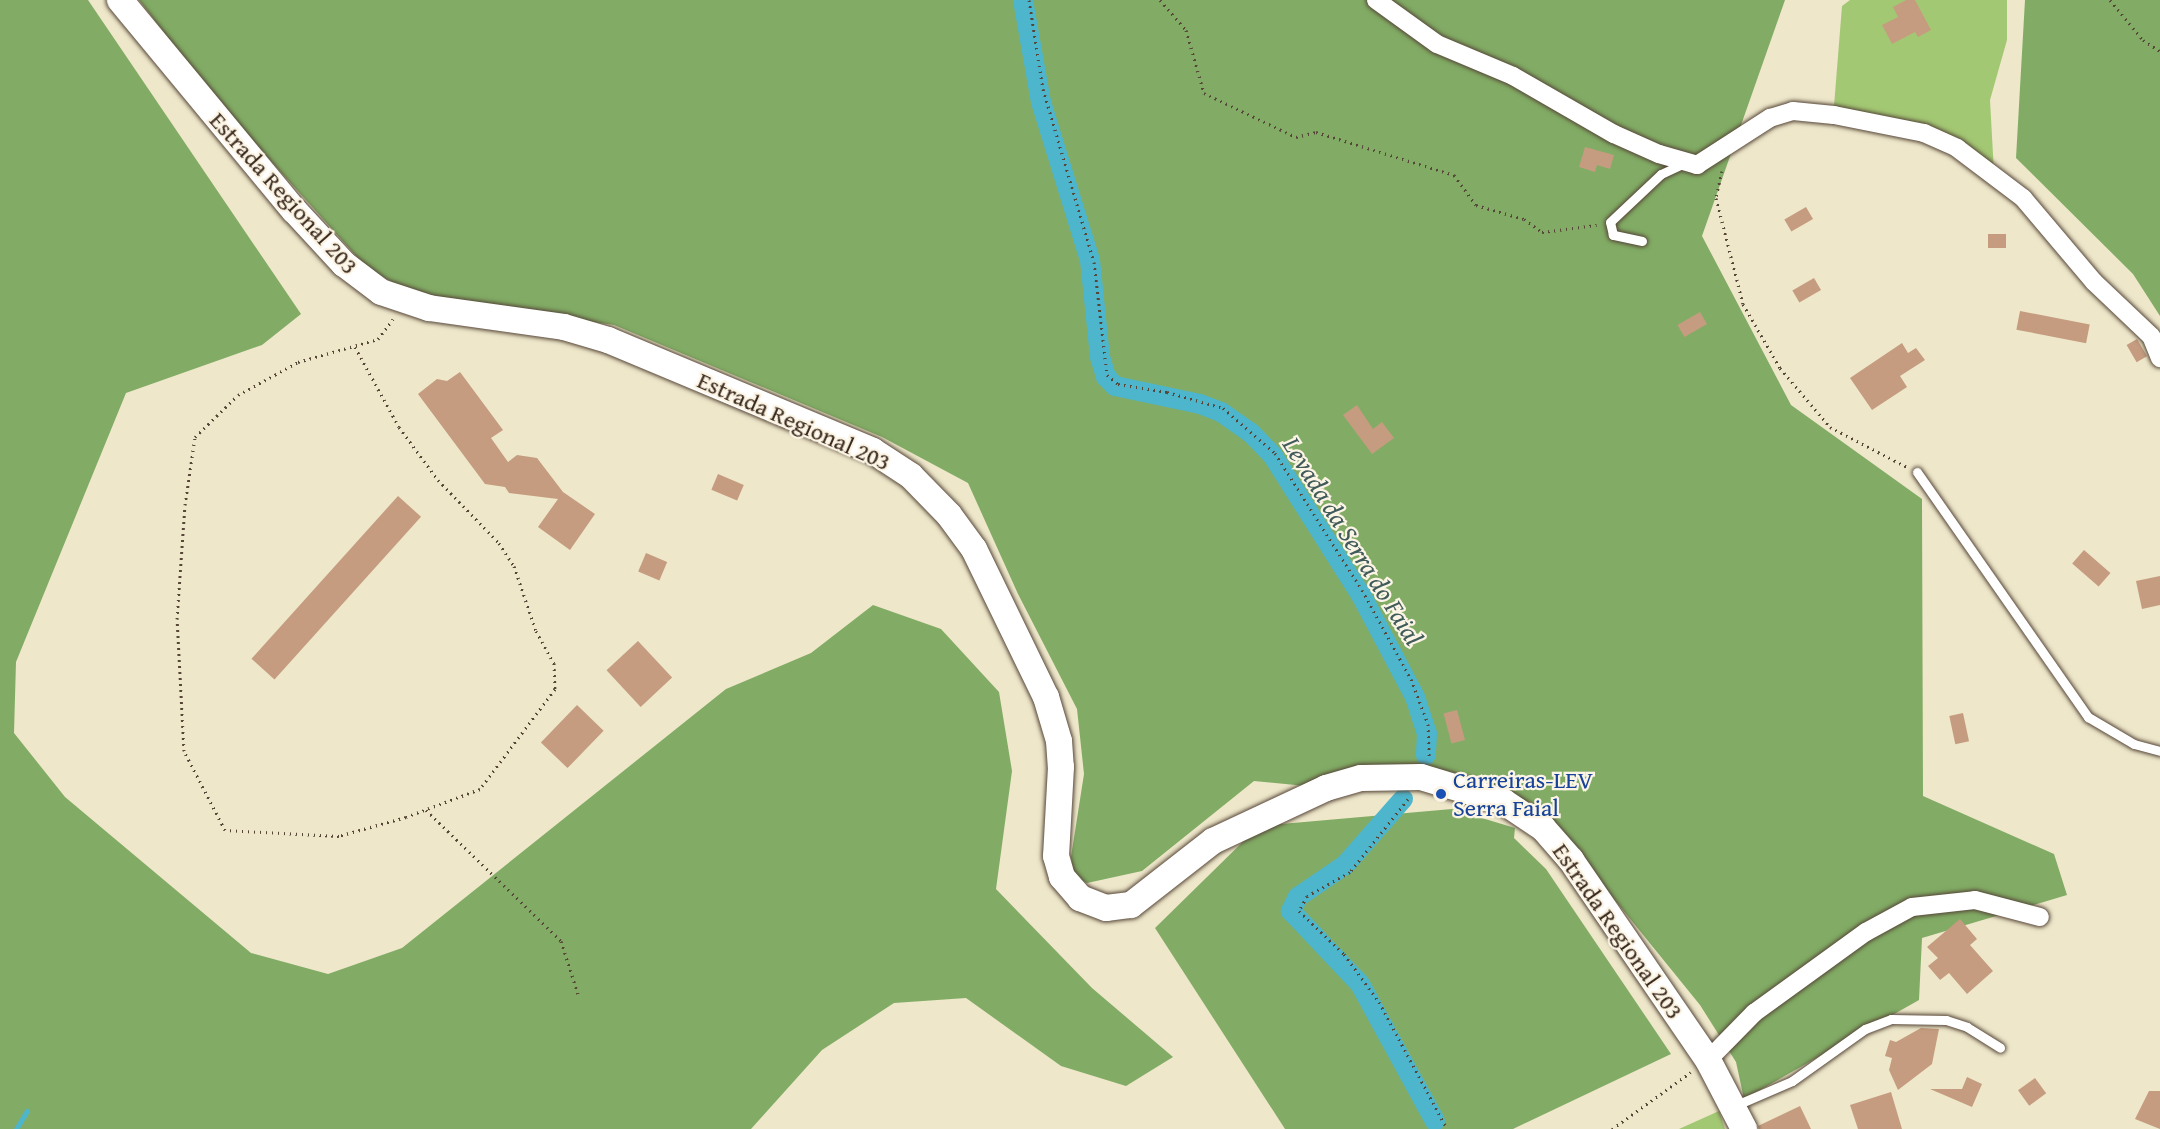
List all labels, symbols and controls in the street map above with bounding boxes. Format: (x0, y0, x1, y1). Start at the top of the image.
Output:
street label: Estrada Regional 203 (204, 106, 364, 280)
street label: Estrada Regional 203 (693, 366, 895, 476)
water label: Levada da Serra do Faial (1276, 431, 1430, 651)
place label: Carreiras-LEV Serra Faial (1453, 766, 1593, 822)
marker: Carreiras-LEV Serra Faial (1434, 787, 1448, 801)
street label: Estrada Regional 203 (1547, 838, 1689, 1024)

